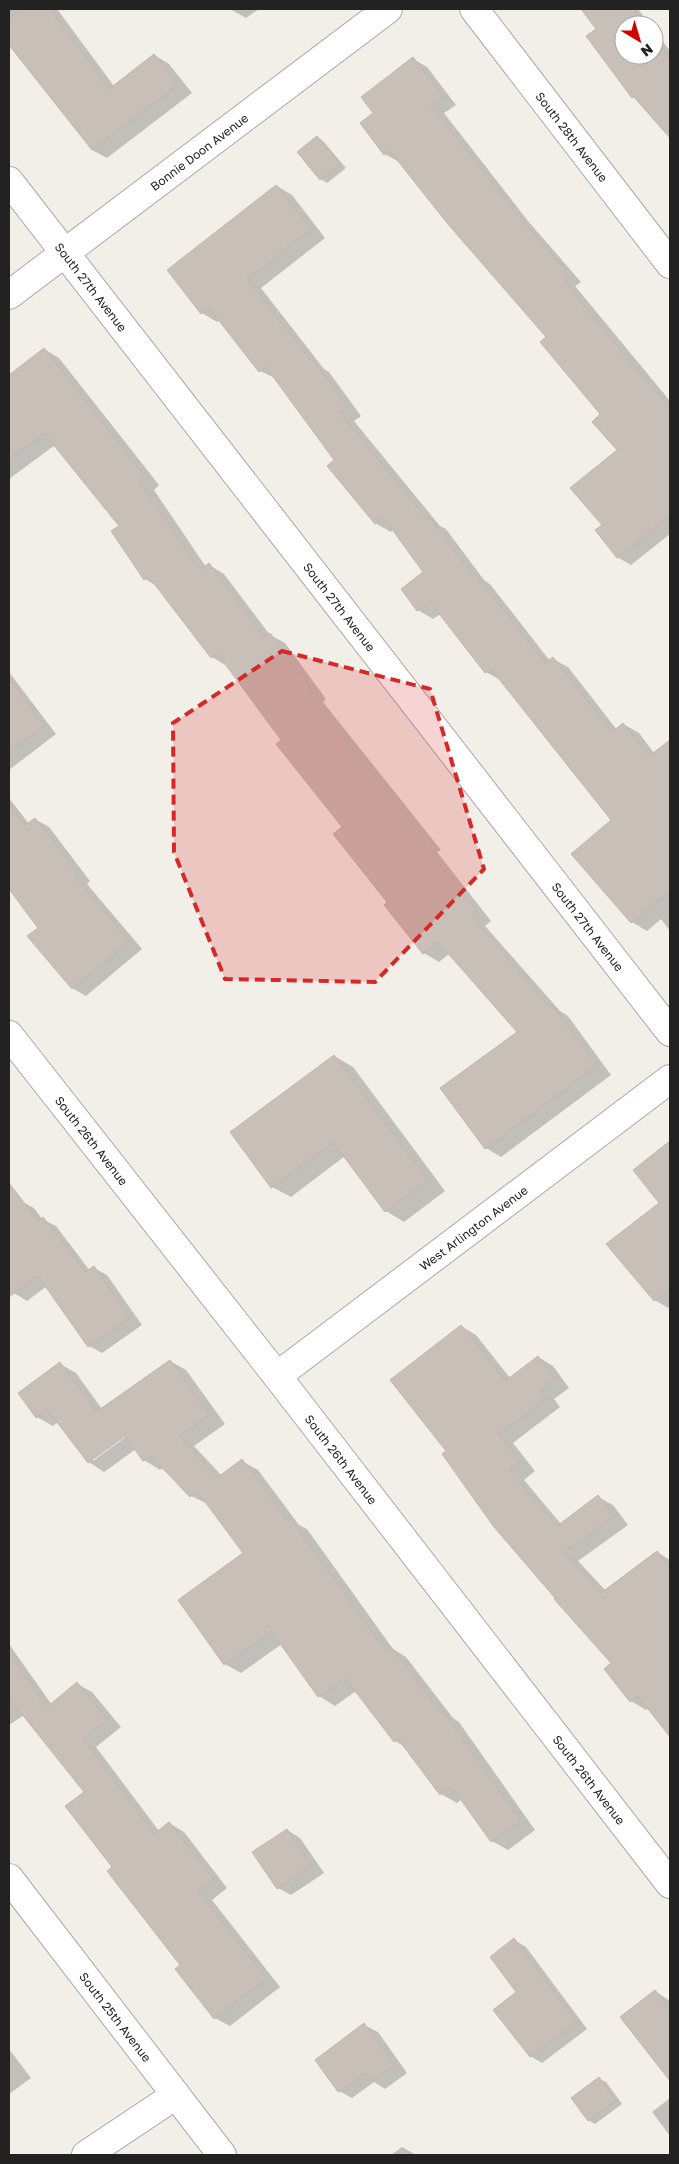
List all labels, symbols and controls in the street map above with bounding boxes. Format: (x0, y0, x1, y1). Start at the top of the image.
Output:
north arrow (614, 15, 664, 65)
text: N (638, 41, 657, 61)
street label: South 28th Avenue (533, 89, 611, 185)
street label: Bonnie Doon Avenue (147, 110, 251, 193)
street label: South 27th Avenue (52, 239, 130, 334)
street label: South 27th Avenue (300, 559, 379, 654)
street label: South 27th Avenue (549, 879, 627, 974)
street label: South 26th Avenue (52, 1093, 131, 1188)
street label: West Arlington Avenue (416, 1182, 530, 1273)
street label: South 26th Avenue (302, 1411, 381, 1507)
street label: South 26th Avenue (550, 1732, 629, 1827)
street label: South 25th Avenue (77, 1969, 155, 2065)

